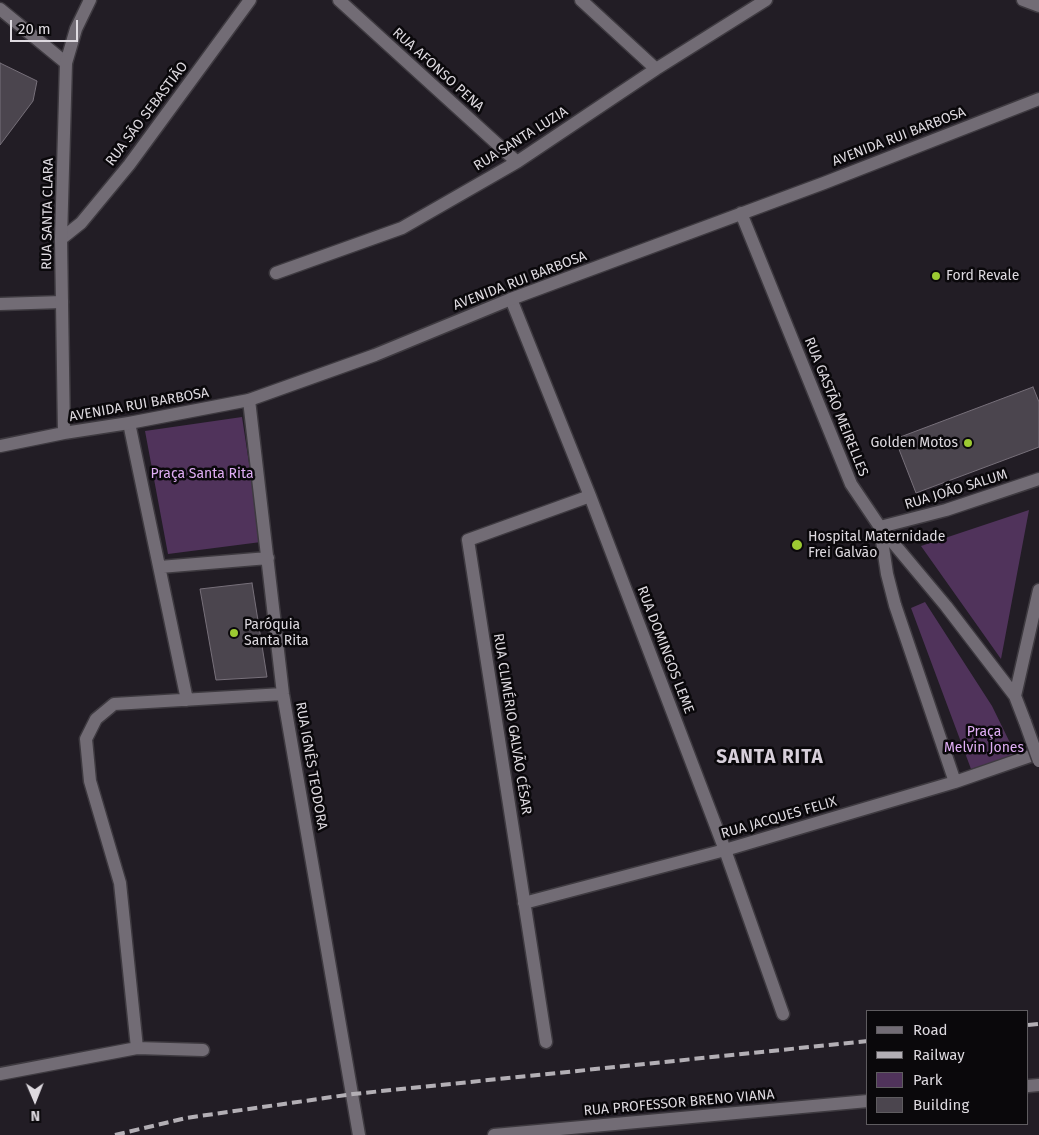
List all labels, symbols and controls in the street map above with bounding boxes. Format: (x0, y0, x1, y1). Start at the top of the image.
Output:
scale bar (12, 10, 80, 42)
text: 20 m (18, 20, 51, 38)
street label: RUA AFONSO PENA (389, 24, 487, 116)
street label: RUA SÃO SEBASTIÃO (102, 59, 192, 169)
street label: RUA SANTA LUZIA (471, 103, 571, 175)
street label: AVENIDA RUI BARBOSA (830, 104, 968, 170)
street label: RUA SANTA CLARA (39, 158, 57, 270)
street label: AVENIDA RUI BARBOSA (451, 248, 589, 314)
place label: Ford Revale (946, 268, 1019, 284)
marker: Ford Revale (930, 270, 942, 282)
street label: RUA GASTÃO MEIRELLES (800, 335, 872, 479)
street label: AVENIDA RUI BARBOSA (68, 384, 210, 426)
place label: Golden Motos (870, 435, 958, 451)
marker: Golden Motos (962, 437, 974, 449)
park label: Praça Santa Rita (151, 466, 253, 482)
street label: RUA JOÃO SALUM (903, 466, 1009, 514)
place label: Hospital Maternidade Frei Galvão (808, 529, 945, 562)
marker: Hospital Maternidade Frei Galvão (790, 538, 804, 552)
street label: RUA DOMINGOS LEME (633, 584, 697, 716)
place label: Paróquia Santa Rita (244, 617, 309, 650)
marker: Paróquia Santa Rita (228, 627, 240, 639)
street label: RUA CLIMÉRIO GALVÃO CÉSAR (489, 632, 535, 816)
street label: RUA IGNÊS TEODORA (291, 701, 331, 831)
park label: Praça Melvin Jones (944, 724, 1024, 756)
district label: SANTA RITA (715, 747, 825, 769)
street label: RUA JACQUES FELIX (719, 793, 839, 843)
legend (866, 1010, 1029, 1125)
text: Road (913, 1021, 948, 1039)
text: Railway (913, 1046, 965, 1064)
text: Park (913, 1071, 943, 1089)
north arrow (10, 1075, 60, 1125)
street label: RUA PROFESSOR BRENO VIANA (583, 1086, 775, 1120)
text: Building (913, 1096, 969, 1114)
text: N (30, 1107, 40, 1124)

